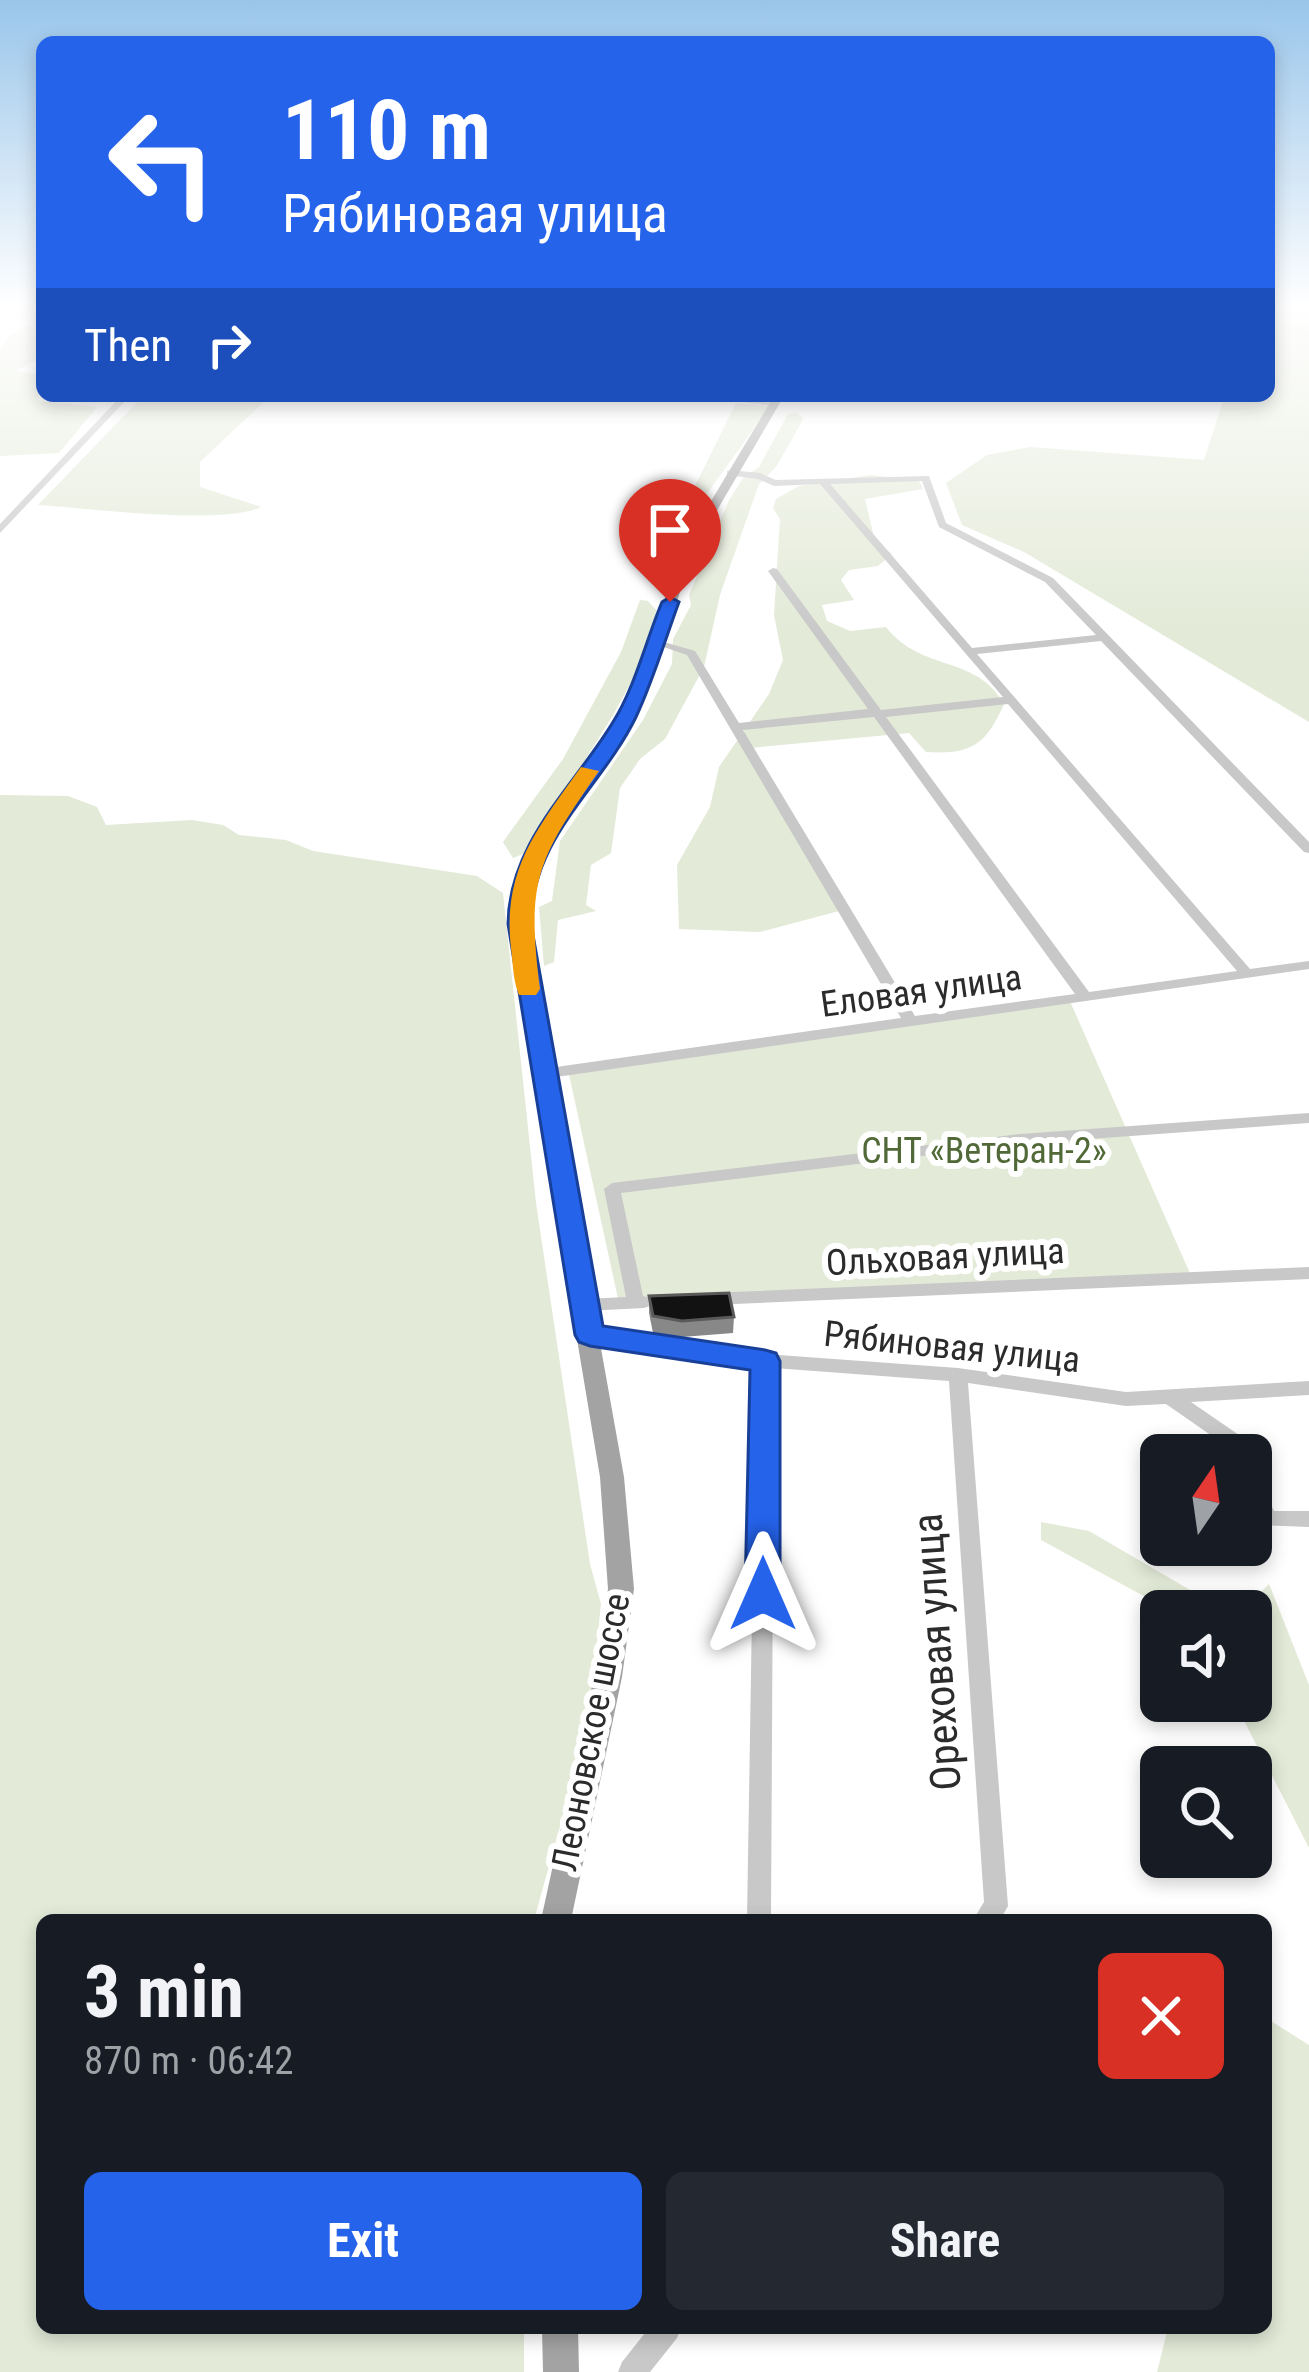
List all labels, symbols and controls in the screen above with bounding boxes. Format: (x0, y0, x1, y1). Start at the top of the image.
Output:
text: 110 m (282, 81, 491, 180)
icon: left (84, 84, 240, 240)
text: Рябиновая улица (282, 182, 668, 245)
icon: right (196, 312, 262, 378)
text: Then (84, 319, 172, 372)
pin (619, 479, 721, 602)
icon: arrive (637, 497, 703, 563)
street label: Еловая улица (818, 956, 1024, 1026)
park label: СНТ «Ветеран-2» (861, 1130, 1107, 1172)
street label: Ольховая улица (825, 1230, 1065, 1284)
street label: Рябиновая улица (822, 1313, 1082, 1381)
north arrow (1140, 1434, 1272, 1566)
map controls (1140, 1434, 1272, 1878)
street label: Ореховая улица (902, 1512, 971, 1792)
position arrow (700, 1531, 826, 1657)
street label: Леоновское шоссе (543, 1590, 638, 1875)
button: sound (1140, 1590, 1272, 1722)
button: search (1140, 1746, 1272, 1878)
text: 3 min (84, 1950, 244, 2035)
button: close (1098, 1953, 1224, 2079)
text: 870 m · 06:42 (84, 2038, 294, 2084)
button: Exit (84, 2172, 642, 2310)
button: Share (666, 2172, 1224, 2310)

